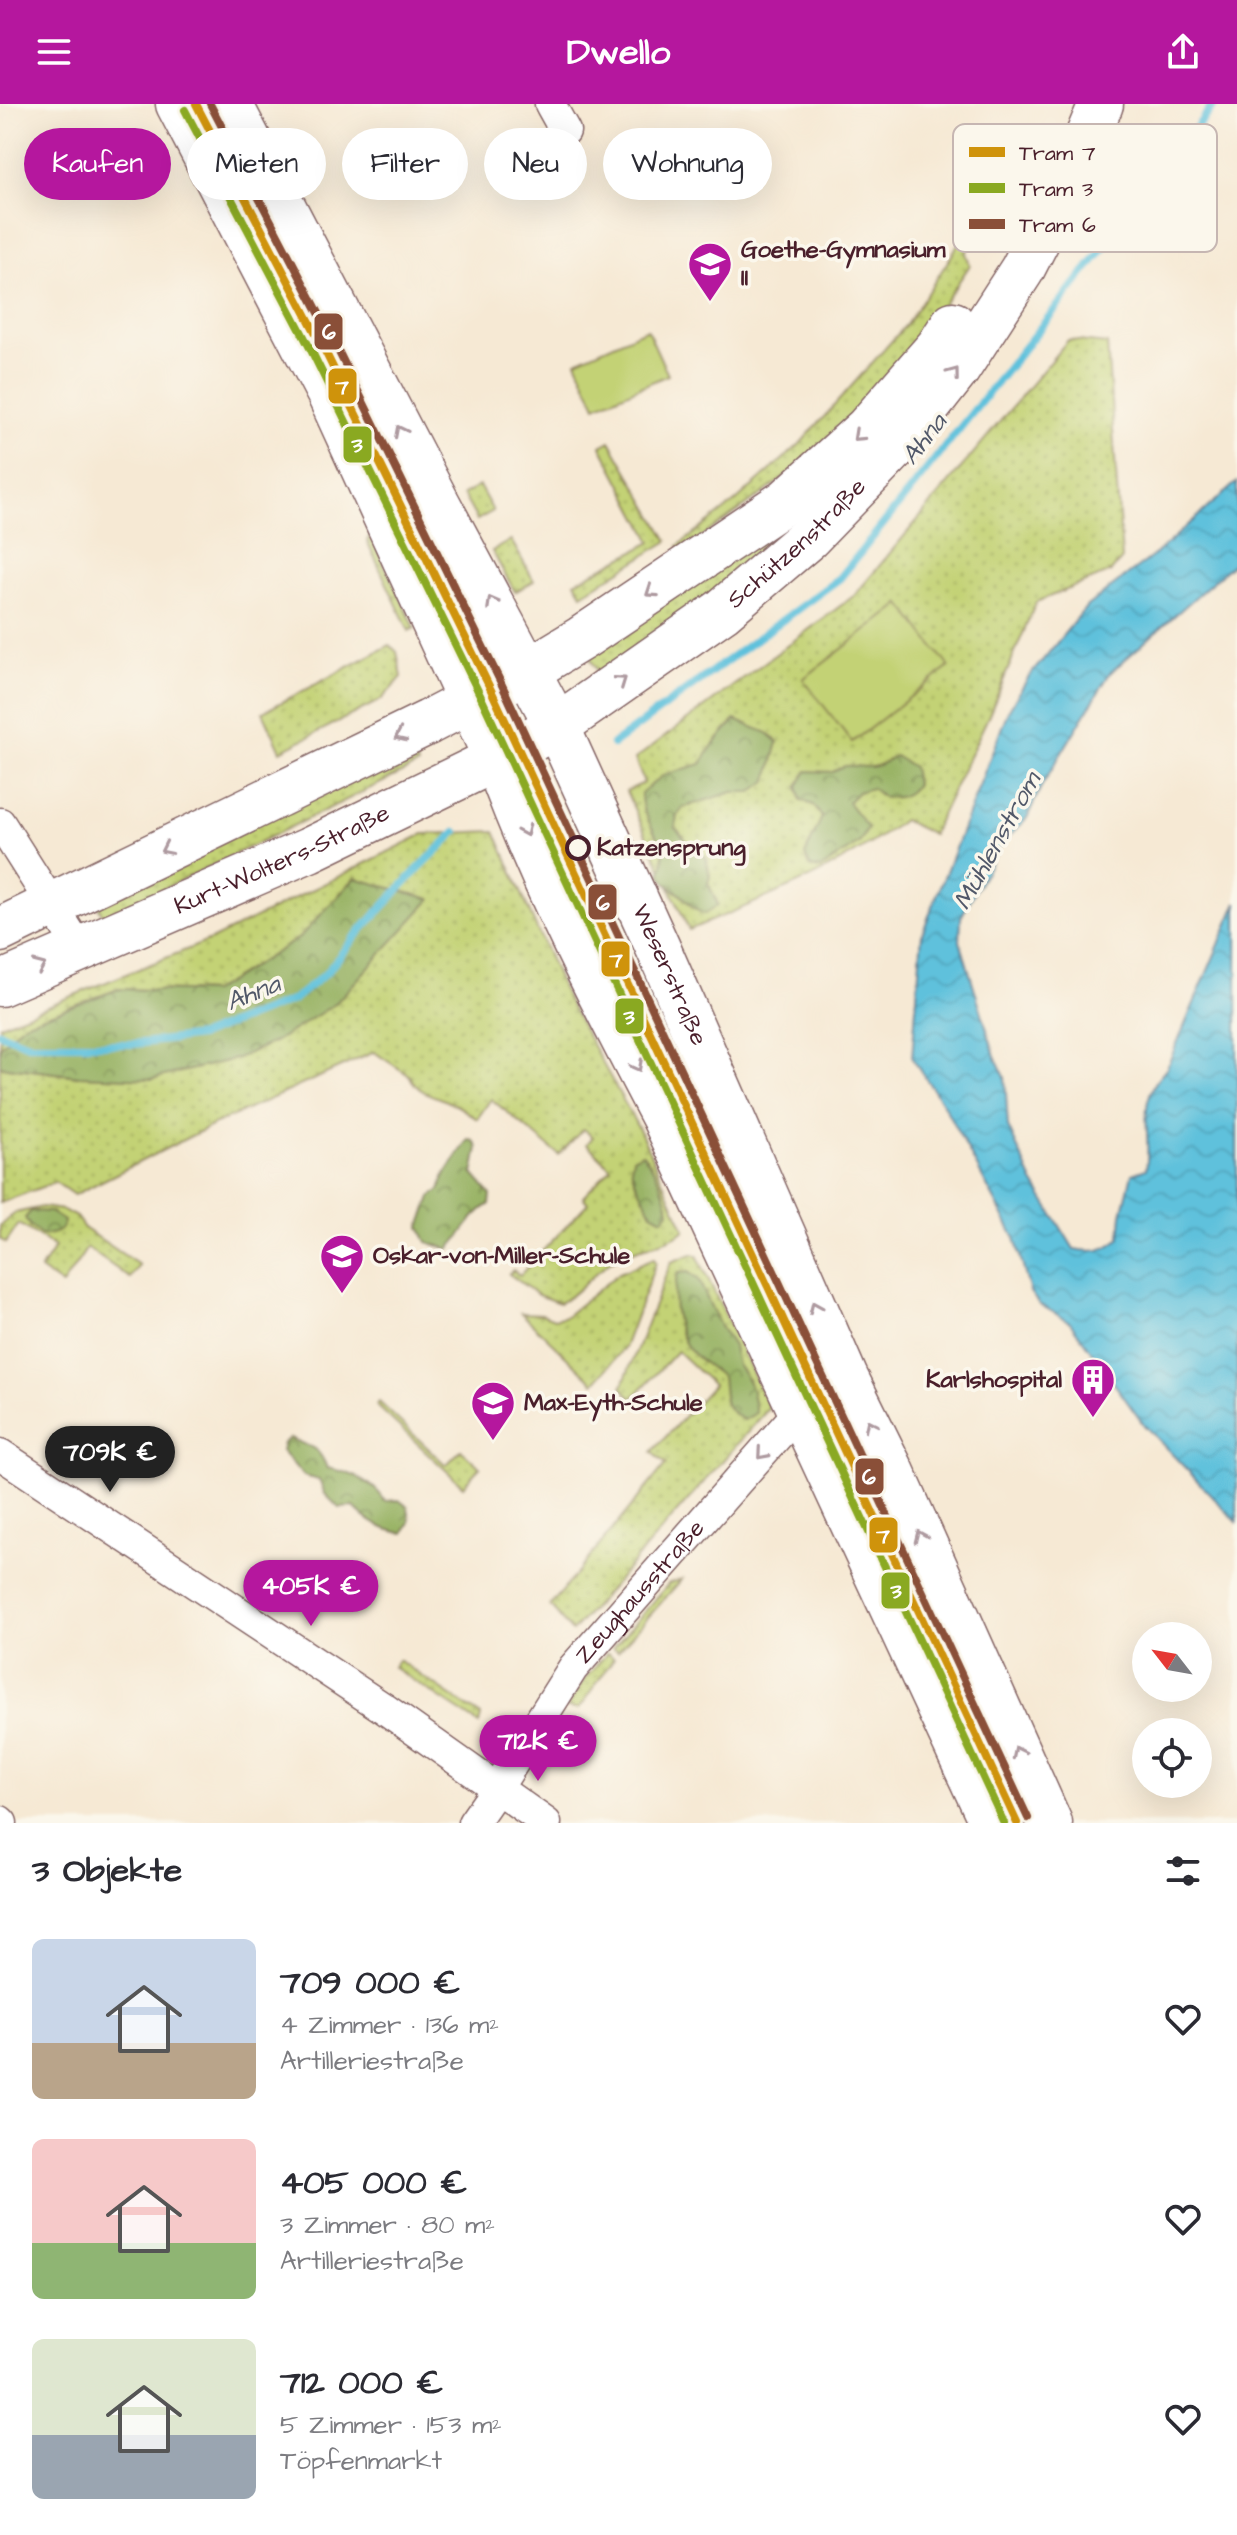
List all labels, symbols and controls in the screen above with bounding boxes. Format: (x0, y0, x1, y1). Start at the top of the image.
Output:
text: Dwello (567, 27, 670, 78)
icon: menu (32, 30, 76, 74)
icon: share (1161, 30, 1205, 74)
legend (953, 124, 1217, 252)
chip: Kaufen (24, 128, 171, 200)
chip: Mieten (187, 128, 326, 200)
chip: Filter (342, 128, 468, 200)
chip: Neu (484, 128, 587, 200)
chip: Wohnung (603, 128, 772, 200)
text: Tram 7 (1019, 138, 1096, 169)
text: Tram 3 (1019, 174, 1093, 205)
text: Tram 6 (1019, 210, 1096, 241)
place label: Goethe-Gymnasium II (741, 233, 946, 295)
school or university icon: Goethe-Gymnasium II (686, 240, 734, 303)
line badge: 6 (313, 312, 344, 351)
text: 6 (322, 317, 336, 348)
line badge: 7 (327, 367, 358, 405)
one-way arrow (944, 367, 959, 382)
text: 7 (334, 372, 349, 403)
water label: Ahna (893, 405, 956, 472)
line badge: 3 (342, 425, 373, 464)
one-way arrow (395, 425, 410, 440)
one-way arrow (853, 426, 867, 441)
text: 3 (350, 430, 363, 461)
street label: Schützenstraße (720, 471, 874, 617)
one-way arrow (646, 582, 660, 597)
one-way arrow (486, 596, 502, 610)
one-way arrow (613, 676, 627, 691)
one-way arrow (393, 726, 408, 742)
water label: Mühlenstrom (945, 764, 1051, 916)
street label: Kurt-Wolters-Straße (169, 796, 395, 923)
one-way arrow (515, 823, 531, 837)
place label: Katzensprung (597, 831, 746, 866)
marker: Katzensprung (566, 836, 590, 860)
one-way arrow (159, 839, 174, 855)
line badge: 6 (587, 883, 618, 921)
text: 6 (596, 888, 610, 919)
street label: Weserstraße (623, 899, 716, 1051)
line badge: 7 (600, 940, 631, 978)
text: 7 (608, 945, 623, 976)
one-way arrow (32, 960, 46, 976)
water label: Ahna (220, 965, 287, 1020)
line badge: 3 (614, 997, 645, 1035)
text: 3 (622, 1002, 635, 1033)
one-way arrow (627, 1058, 642, 1072)
school or university icon: Oskar-von-Miller-Schule (318, 1232, 366, 1295)
place label: Oskar-von-Miller-Schule (373, 1239, 630, 1273)
one-way arrow (808, 1300, 824, 1315)
building icon: Karlshospital (1069, 1356, 1117, 1419)
place label: Karlshospital (926, 1363, 1062, 1397)
school or university icon: Max-Eyth-Schule (469, 1379, 517, 1442)
place label: Max-Eyth-Schule (524, 1386, 703, 1422)
one-way arrow (864, 1419, 879, 1434)
pin: 709K € (45, 1426, 175, 1494)
text: 709K € (63, 1434, 157, 1470)
one-way arrow (757, 1444, 772, 1459)
line badge: 6 (854, 1457, 885, 1496)
text: 6 (862, 1462, 876, 1493)
street label: Zeughausstraße (567, 1512, 713, 1671)
line badge: 7 (868, 1516, 899, 1554)
text: 7 (875, 1521, 890, 1552)
one-way arrow (914, 1530, 930, 1544)
pin: 405K € (246, 1560, 376, 1628)
text: 405K € (261, 1568, 361, 1604)
line badge: 3 (880, 1571, 911, 1610)
text: 3 (889, 1576, 902, 1607)
north arrow (1132, 1622, 1212, 1702)
map controls (1132, 1622, 1212, 1798)
pin: 712K € (473, 1715, 603, 1783)
button: locate (1132, 1718, 1212, 1798)
text: 712K € (497, 1723, 579, 1759)
one-way arrow (1012, 1746, 1028, 1760)
text: 3 Objekte (32, 1847, 182, 1895)
icon: filters (1161, 1849, 1205, 1893)
text: 709 000 € (280, 1959, 460, 2007)
icon: home (96, 1971, 192, 2067)
icon: heart (1161, 1997, 1205, 2041)
text: 4 Zimmer · 136 m² (280, 2007, 499, 2043)
text: Artilleriestraße (280, 2043, 464, 2079)
text: 405 000 € (280, 2159, 467, 2207)
icon: home (96, 2171, 192, 2267)
icon: heart (1161, 2197, 1205, 2241)
text: 3 Zimmer · 80 m² (280, 2207, 495, 2243)
text: Artilleriestraße (280, 2243, 464, 2279)
text: 712 000 € (280, 2359, 443, 2407)
icon: home (96, 2371, 192, 2467)
icon: heart (1161, 2397, 1205, 2441)
text: 5 Zimmer · 153 m² (280, 2407, 502, 2443)
text: Töpfenmarkt (280, 2443, 442, 2479)

